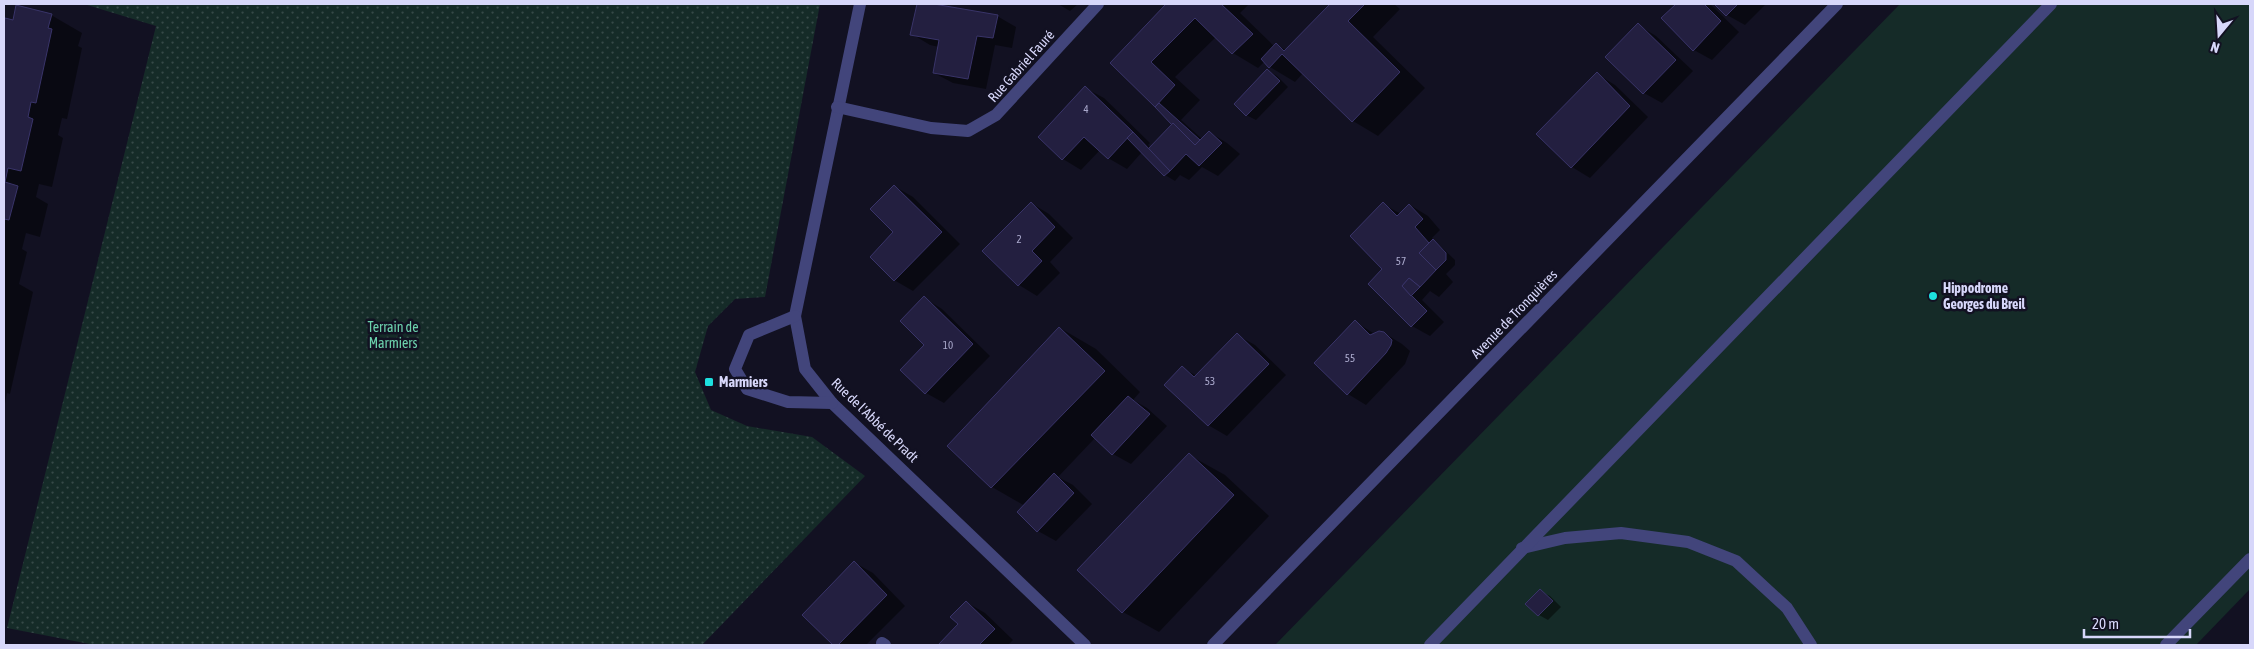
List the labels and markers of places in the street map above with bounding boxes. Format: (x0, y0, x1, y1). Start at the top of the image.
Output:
place label: Hippodrome Georges du Breil (1943, 280, 2026, 312)
marker: Hippodrome Georges du Breil (1927, 290, 1939, 302)
place label: Marmiers (719, 374, 768, 390)
marker: Marmiers (703, 376, 715, 388)

